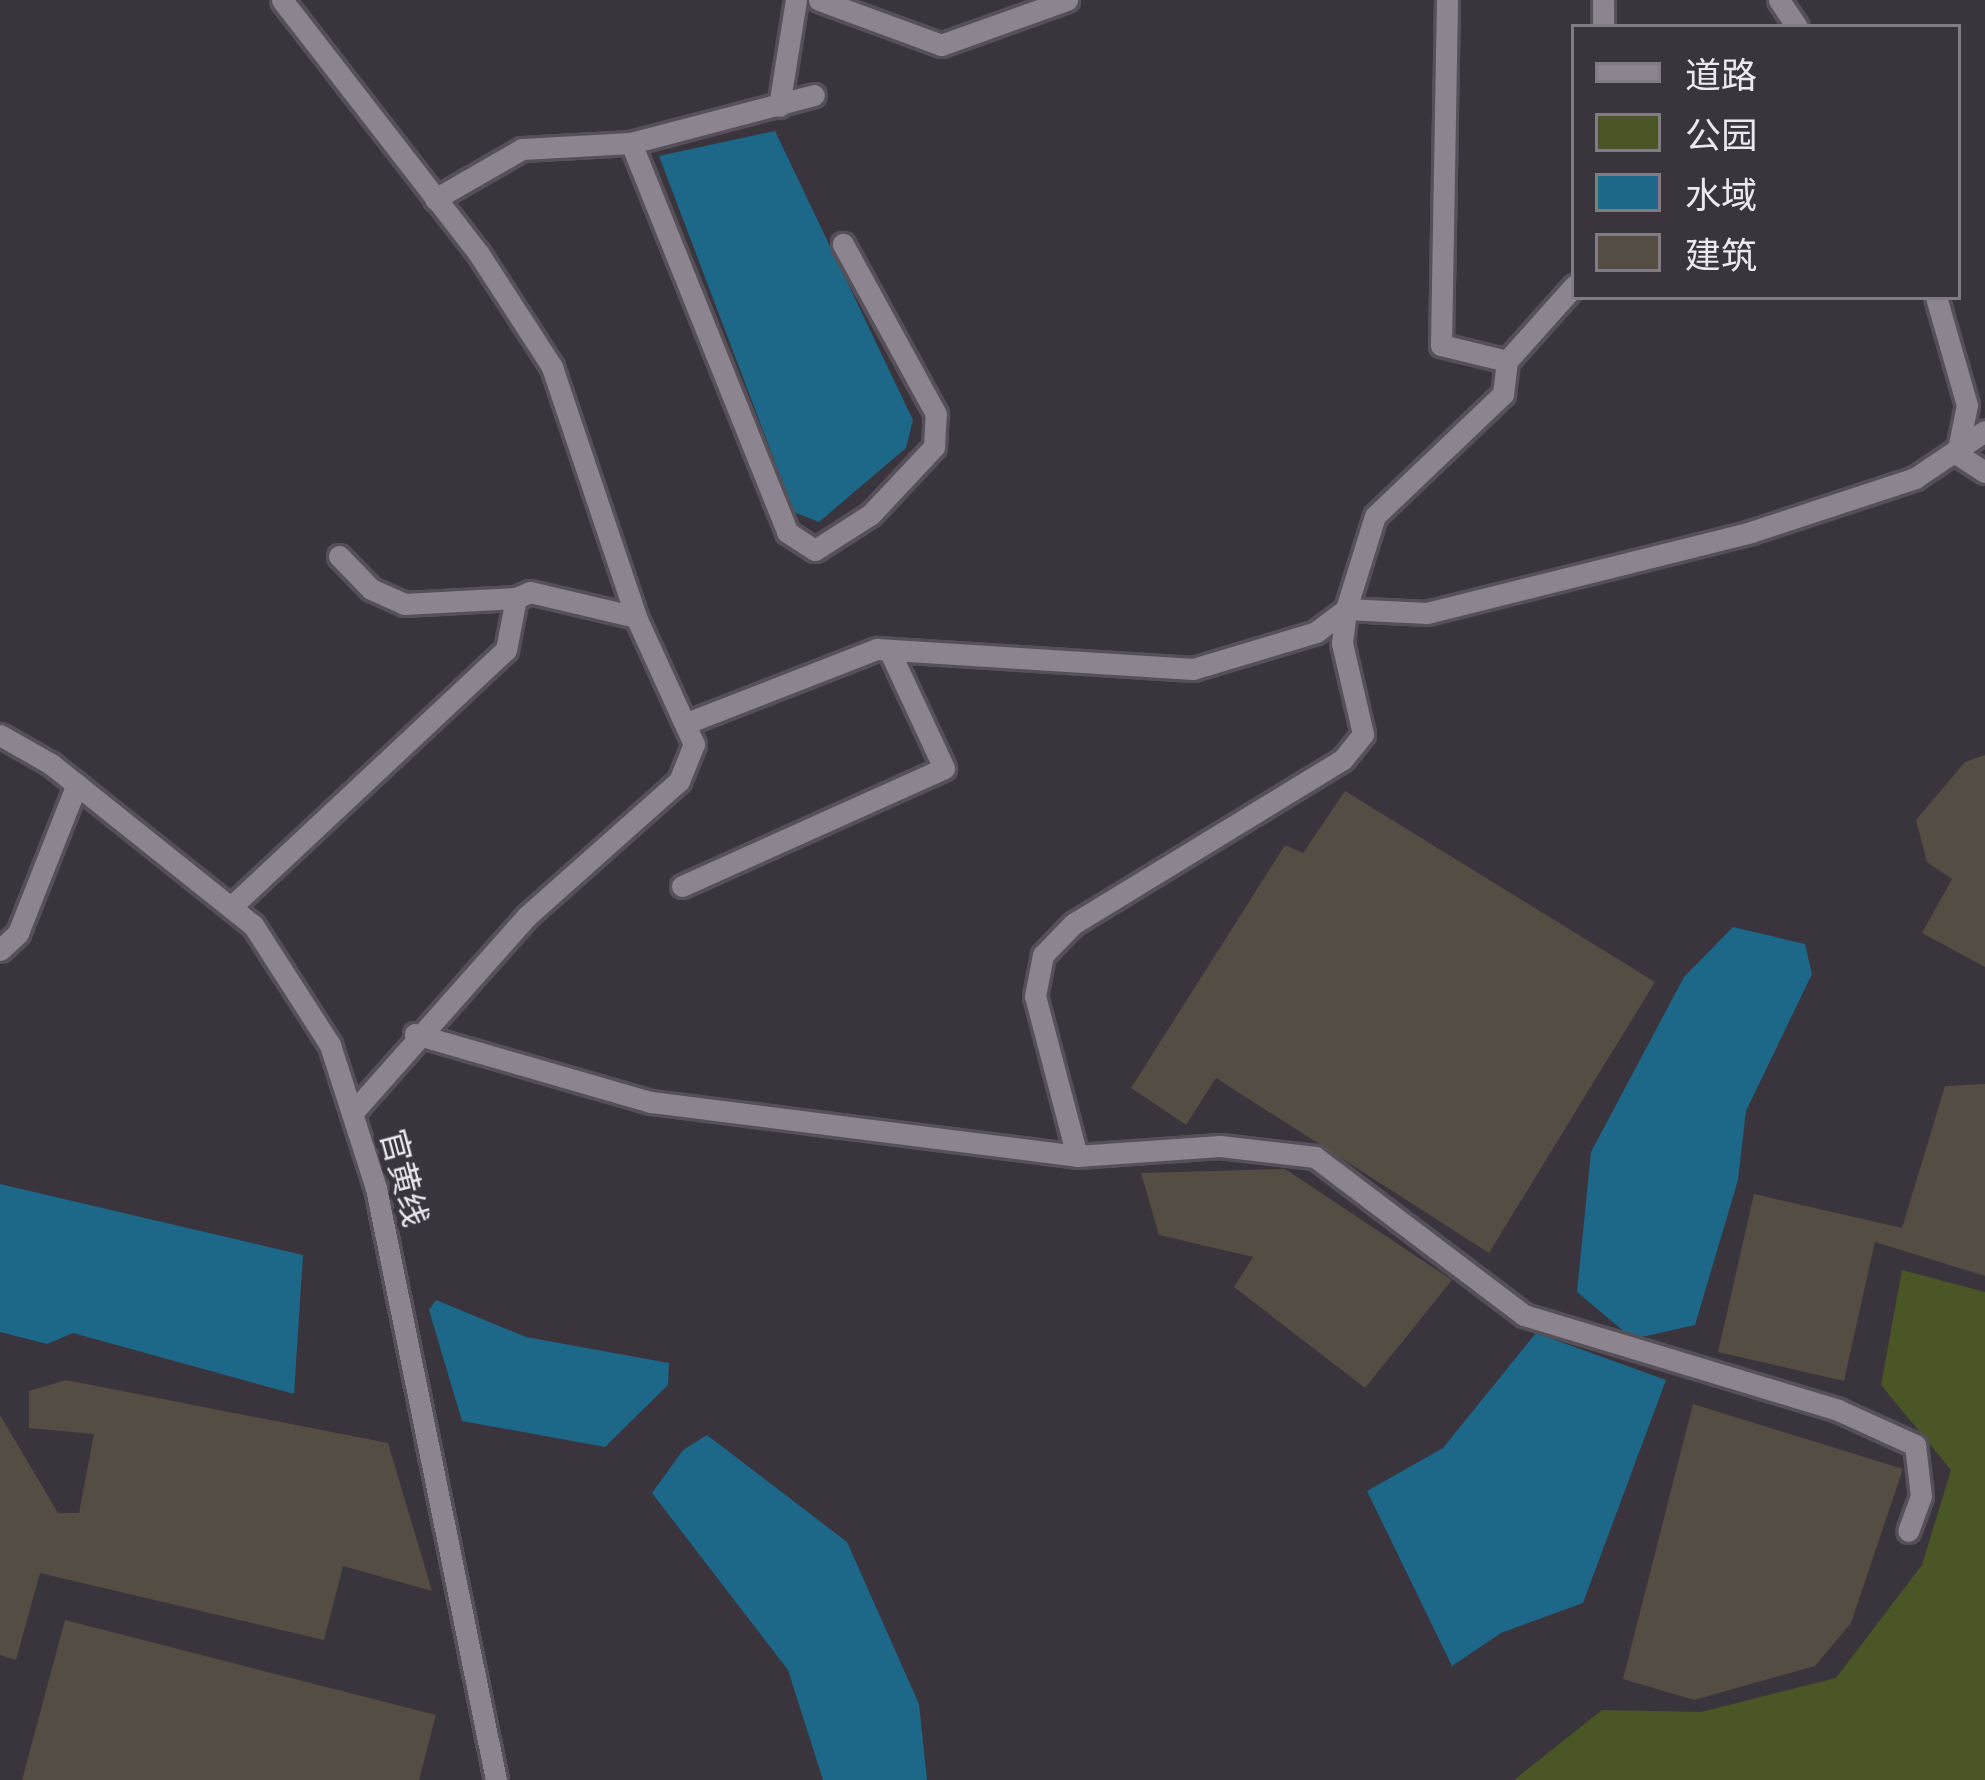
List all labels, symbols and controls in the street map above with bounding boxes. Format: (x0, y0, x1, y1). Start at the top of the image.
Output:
legend (1571, 24, 1961, 300)
text: 道路 (1685, 55, 1757, 96)
text: 公园 (1685, 115, 1757, 156)
text: 水域 (1685, 175, 1757, 216)
text: 建筑 (1685, 235, 1757, 276)
street label: 官黄线 (372, 1125, 436, 1231)

